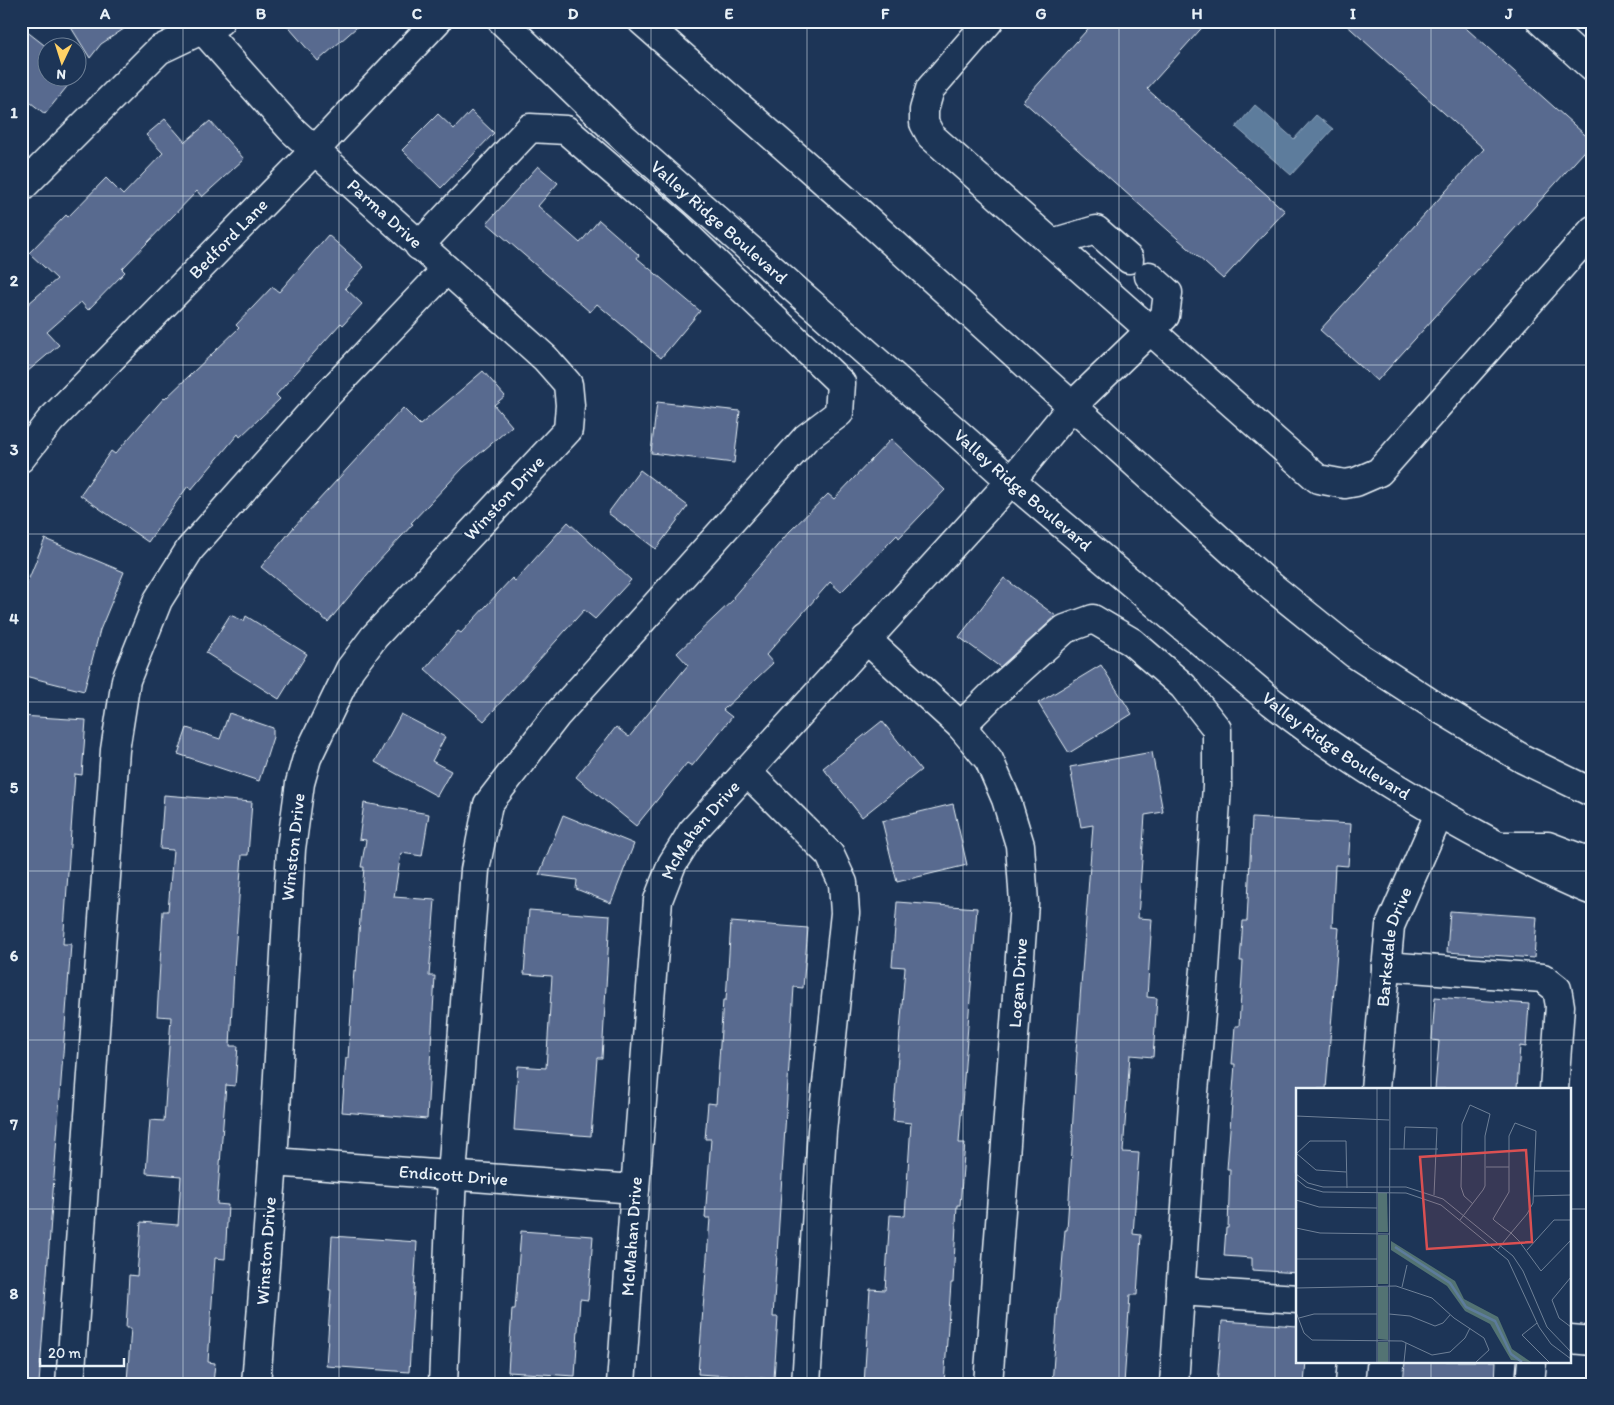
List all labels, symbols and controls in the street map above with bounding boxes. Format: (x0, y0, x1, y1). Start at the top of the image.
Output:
text: A (99, 4, 111, 23)
text: B (256, 4, 267, 23)
text: C (412, 4, 423, 23)
text: D (568, 4, 579, 23)
text: E (725, 4, 734, 23)
text: F (881, 4, 890, 23)
text: G (1035, 4, 1047, 23)
text: H (1191, 4, 1203, 23)
text: I (1350, 4, 1356, 23)
text: J (1504, 4, 1513, 23)
north arrow (38, 38, 88, 88)
text: N (56, 66, 66, 83)
text: 1 (10, 103, 18, 122)
street label: Valley Ridge Boulevard (646, 156, 792, 289)
street label: Parma Drive (343, 174, 427, 253)
street label: Bedford Lane (184, 194, 272, 284)
text: 2 (10, 271, 19, 290)
street label: Valley Ridge Boulevard (949, 424, 1097, 556)
text: 3 (10, 440, 19, 459)
street label: Winston Drive (459, 451, 549, 545)
text: 4 (9, 609, 19, 628)
street label: Valley Ridge Boulevard (1257, 687, 1415, 805)
street label: McMahan Drive (656, 776, 744, 883)
text: 5 (10, 778, 19, 797)
street label: Winston Drive (276, 792, 310, 902)
street label: Barksdale Drive (1372, 883, 1417, 1008)
street label: Logan Drive (1004, 937, 1032, 1029)
text: 6 (10, 946, 19, 965)
inset map (1296, 1088, 1572, 1362)
text: 7 (9, 1115, 18, 1134)
street label: Endicott Drive (398, 1160, 509, 1190)
street label: McMahan Drive (616, 1176, 647, 1297)
street label: Winston Drive (251, 1196, 281, 1306)
text: 8 (10, 1284, 19, 1303)
scale bar (40, 1335, 124, 1367)
text: 20 m (48, 1344, 82, 1362)

